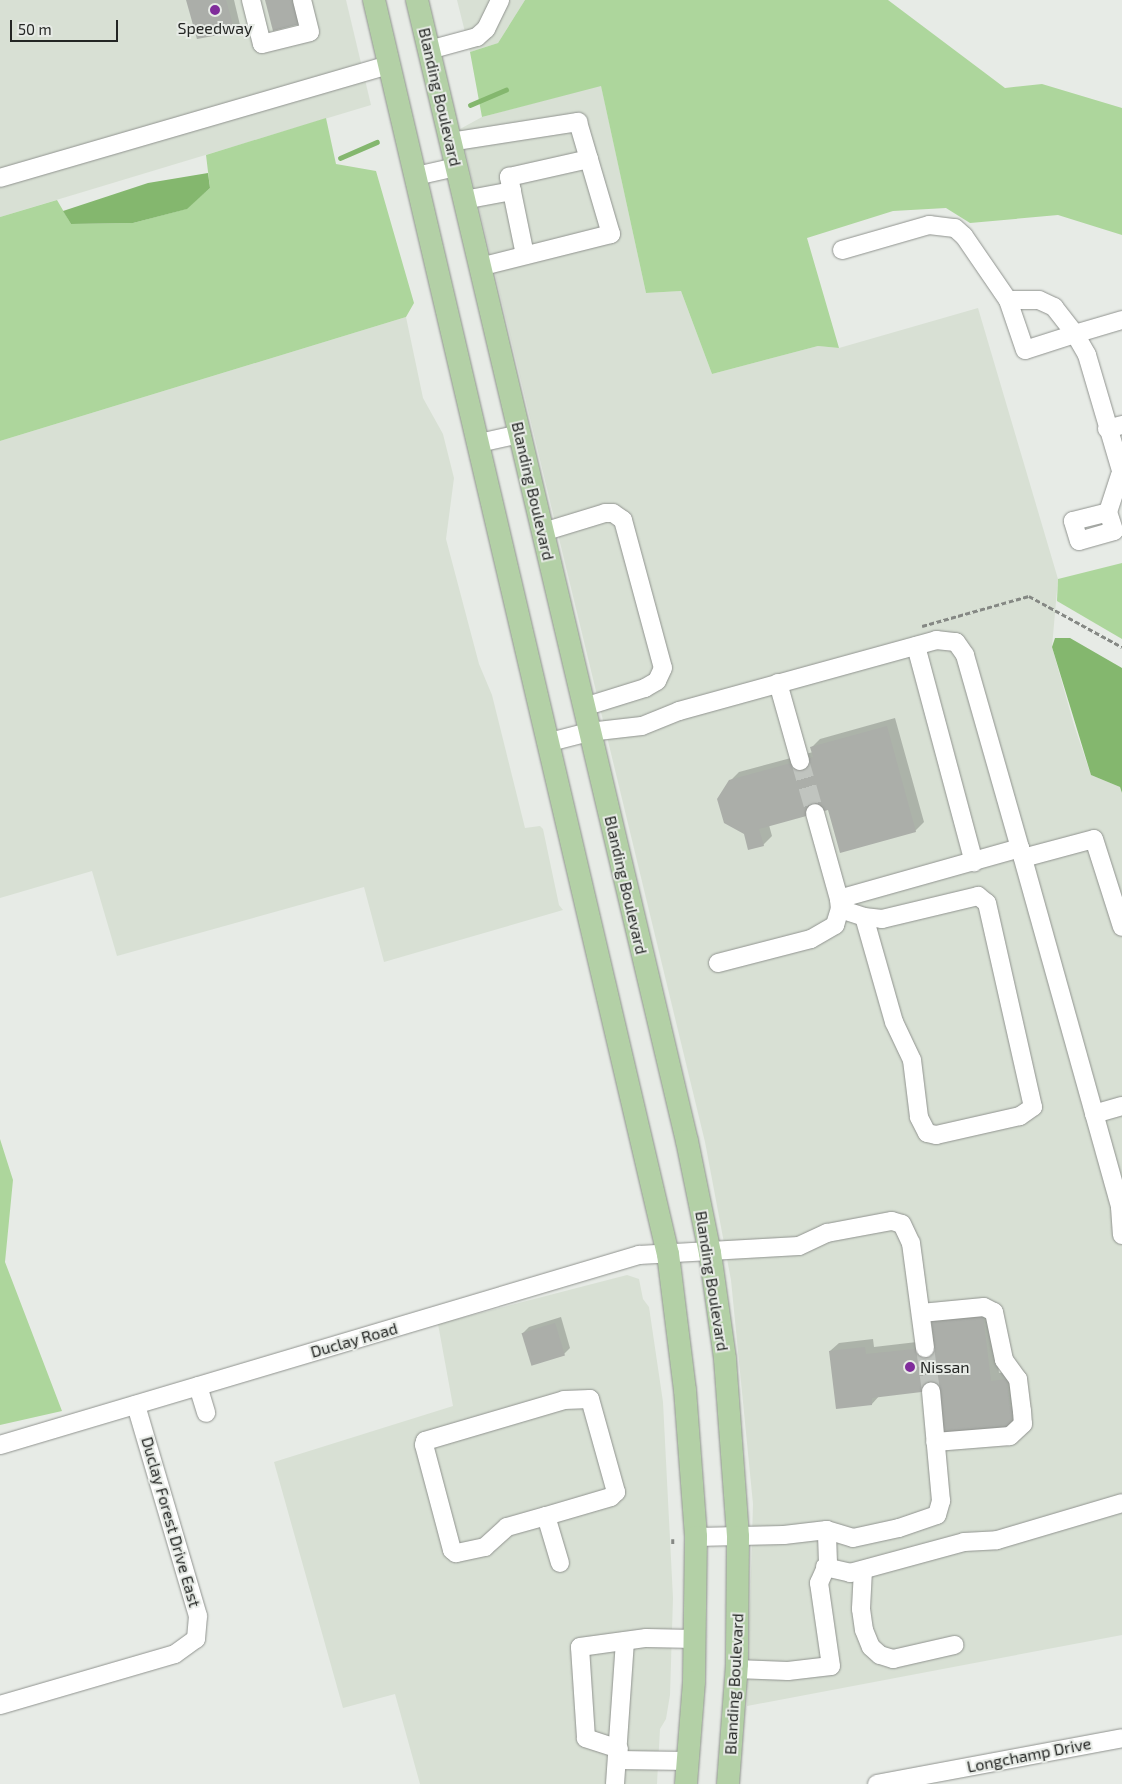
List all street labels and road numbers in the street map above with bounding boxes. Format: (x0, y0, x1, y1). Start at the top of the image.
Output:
street label: Blanding Boulevard (415, 26, 465, 168)
street label: Blanding Boulevard (508, 420, 558, 562)
street label: Blanding Boulevard (601, 814, 651, 956)
street label: Blanding Boulevard (691, 1210, 733, 1352)
street label: Duclay Road (308, 1318, 400, 1362)
street label: Duclay Forest Drive East (137, 1434, 205, 1610)
street label: Blanding Boulevard (721, 1613, 747, 1755)
street label: Longchamp Drive (965, 1734, 1093, 1776)

